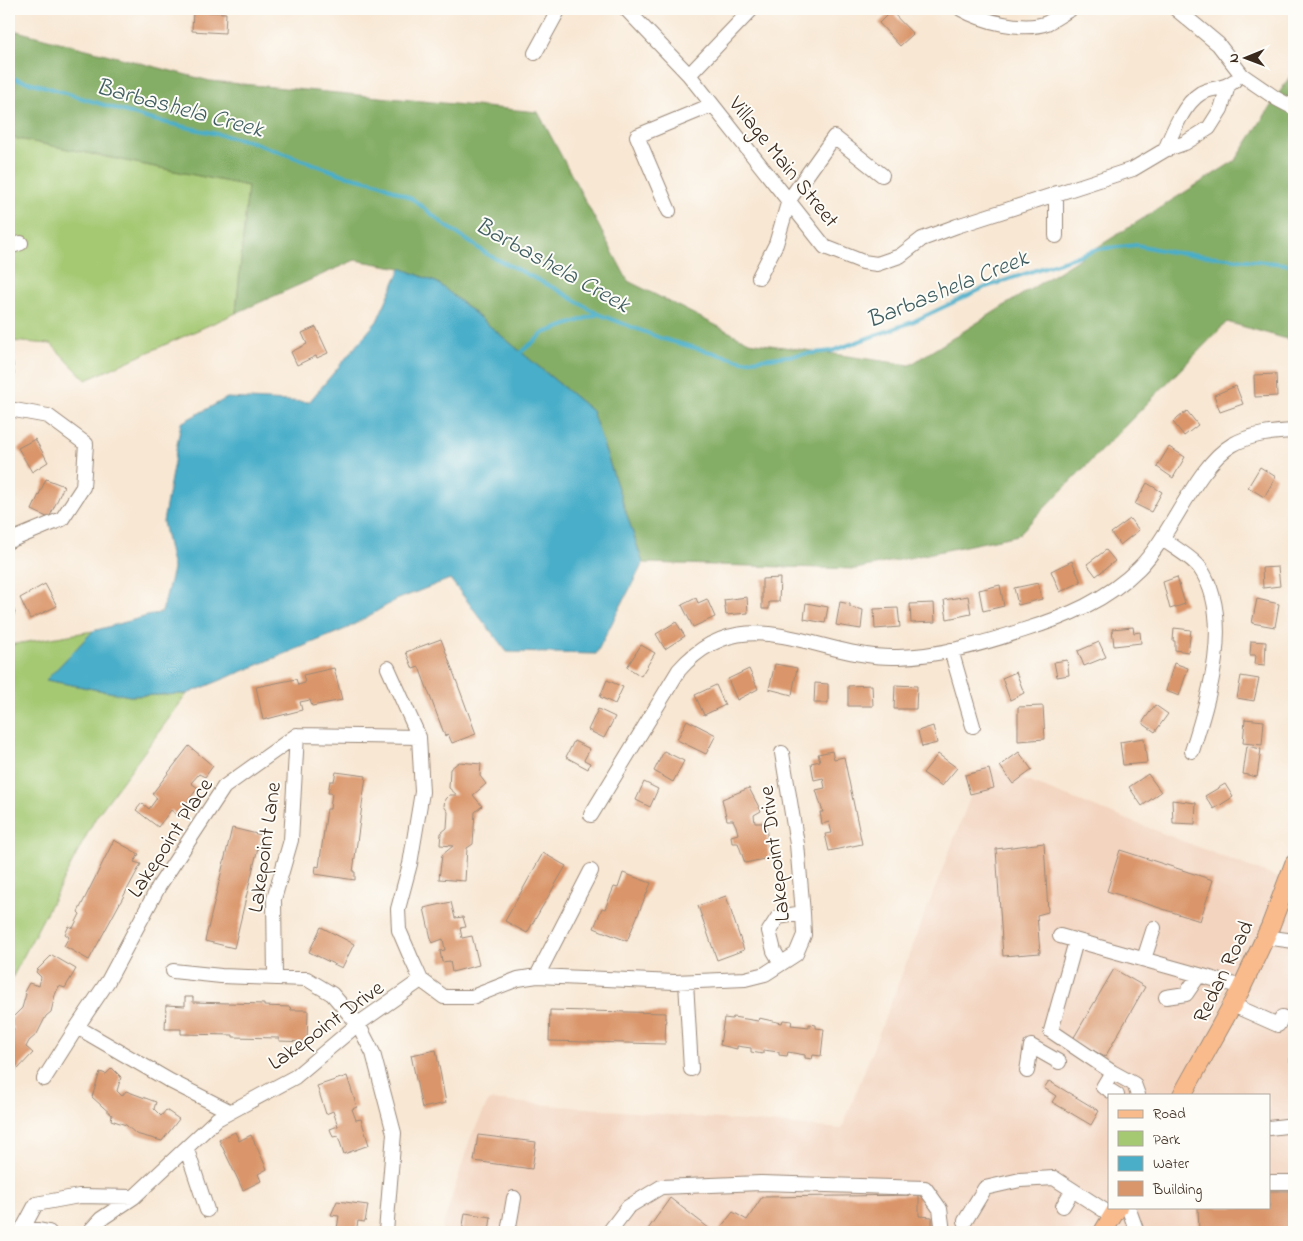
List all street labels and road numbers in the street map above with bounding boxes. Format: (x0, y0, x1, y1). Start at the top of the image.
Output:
street label: Village Main Street (718, 90, 846, 237)
street label: Lakepoint Place (121, 772, 222, 905)
street label: Lakepoint Lane (241, 780, 291, 915)
street label: Lakepoint Drive (752, 784, 800, 923)
street label: Redan Road (1186, 916, 1263, 1029)
street label: Lakepoint Drive (262, 973, 392, 1080)

